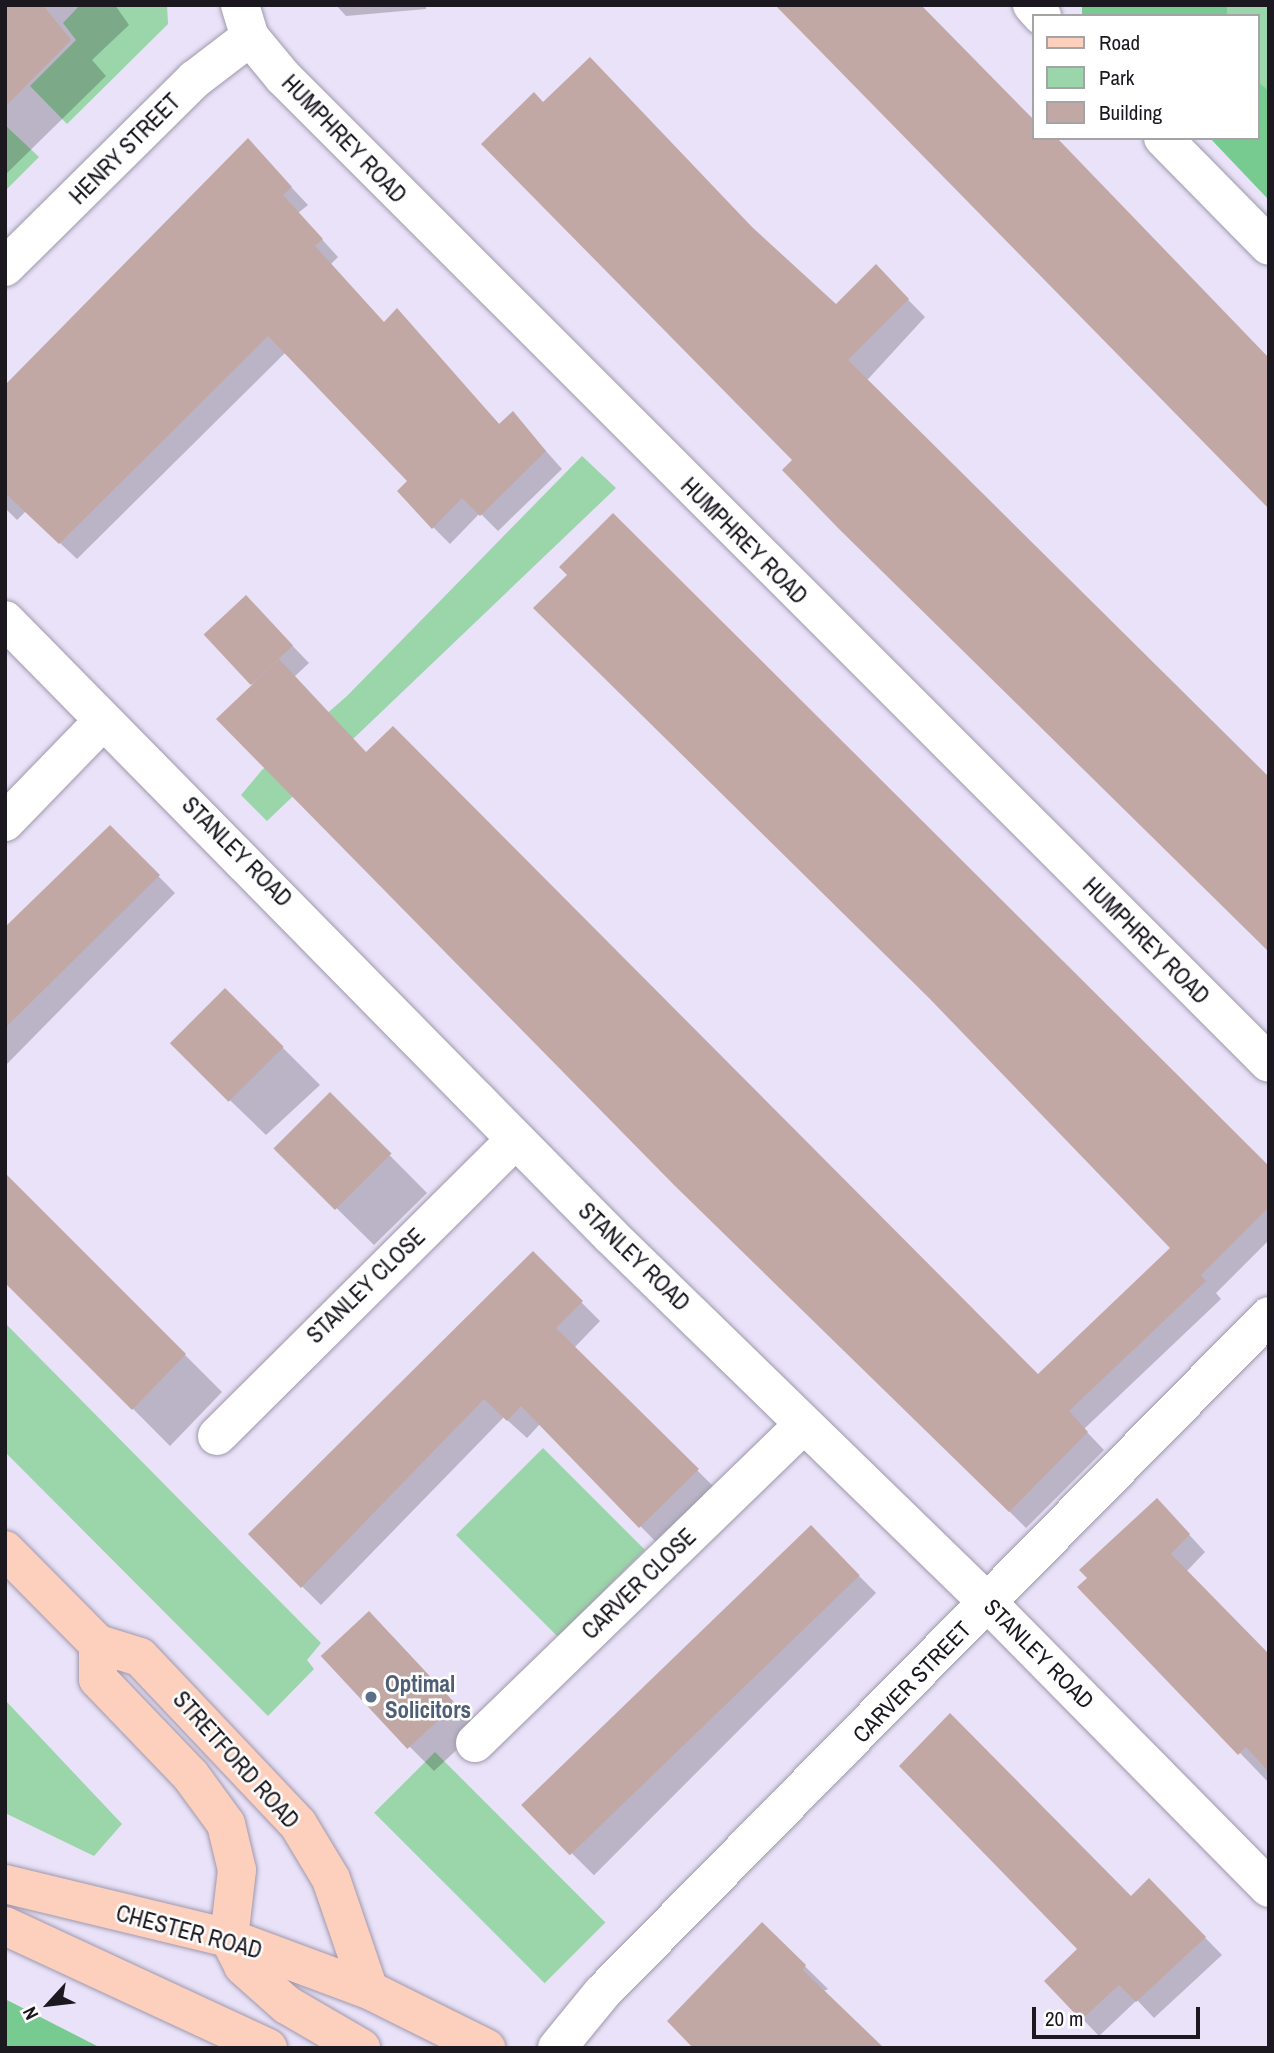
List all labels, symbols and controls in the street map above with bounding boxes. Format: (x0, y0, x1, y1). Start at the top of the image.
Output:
legend (1032, 14, 1260, 140)
text: Road (1099, 28, 1140, 57)
text: Park (1099, 63, 1134, 92)
street label: HUMPHREY ROAD (276, 69, 412, 209)
street label: HENRY STREET (64, 88, 186, 210)
text: Building (1099, 98, 1162, 127)
street label: HUMPHREY ROAD (675, 472, 813, 610)
street label: STANLEY ROAD (176, 791, 298, 913)
street label: HUMPHREY ROAD (1077, 872, 1215, 1010)
street label: STANLEY ROAD (573, 1197, 695, 1317)
street label: STANLEY CLOSE (301, 1223, 431, 1349)
street label: CARVER CLOSE (576, 1523, 702, 1645)
street label: STANLEY ROAD (978, 1593, 1100, 1715)
street label: CARVER STREET (847, 1616, 977, 1748)
place label: Optimal Solicitors (385, 1670, 471, 1724)
street label: STRETFORD ROAD (167, 1686, 305, 1834)
marker: Optimal Solicitors (363, 1689, 379, 1705)
street label: CHESTER ROAD (113, 1899, 265, 1965)
north arrow (14, 1969, 84, 2039)
scale bar (1036, 1994, 1204, 2038)
text: N (16, 2003, 44, 2024)
text: 20 m (1045, 2004, 1083, 2033)

